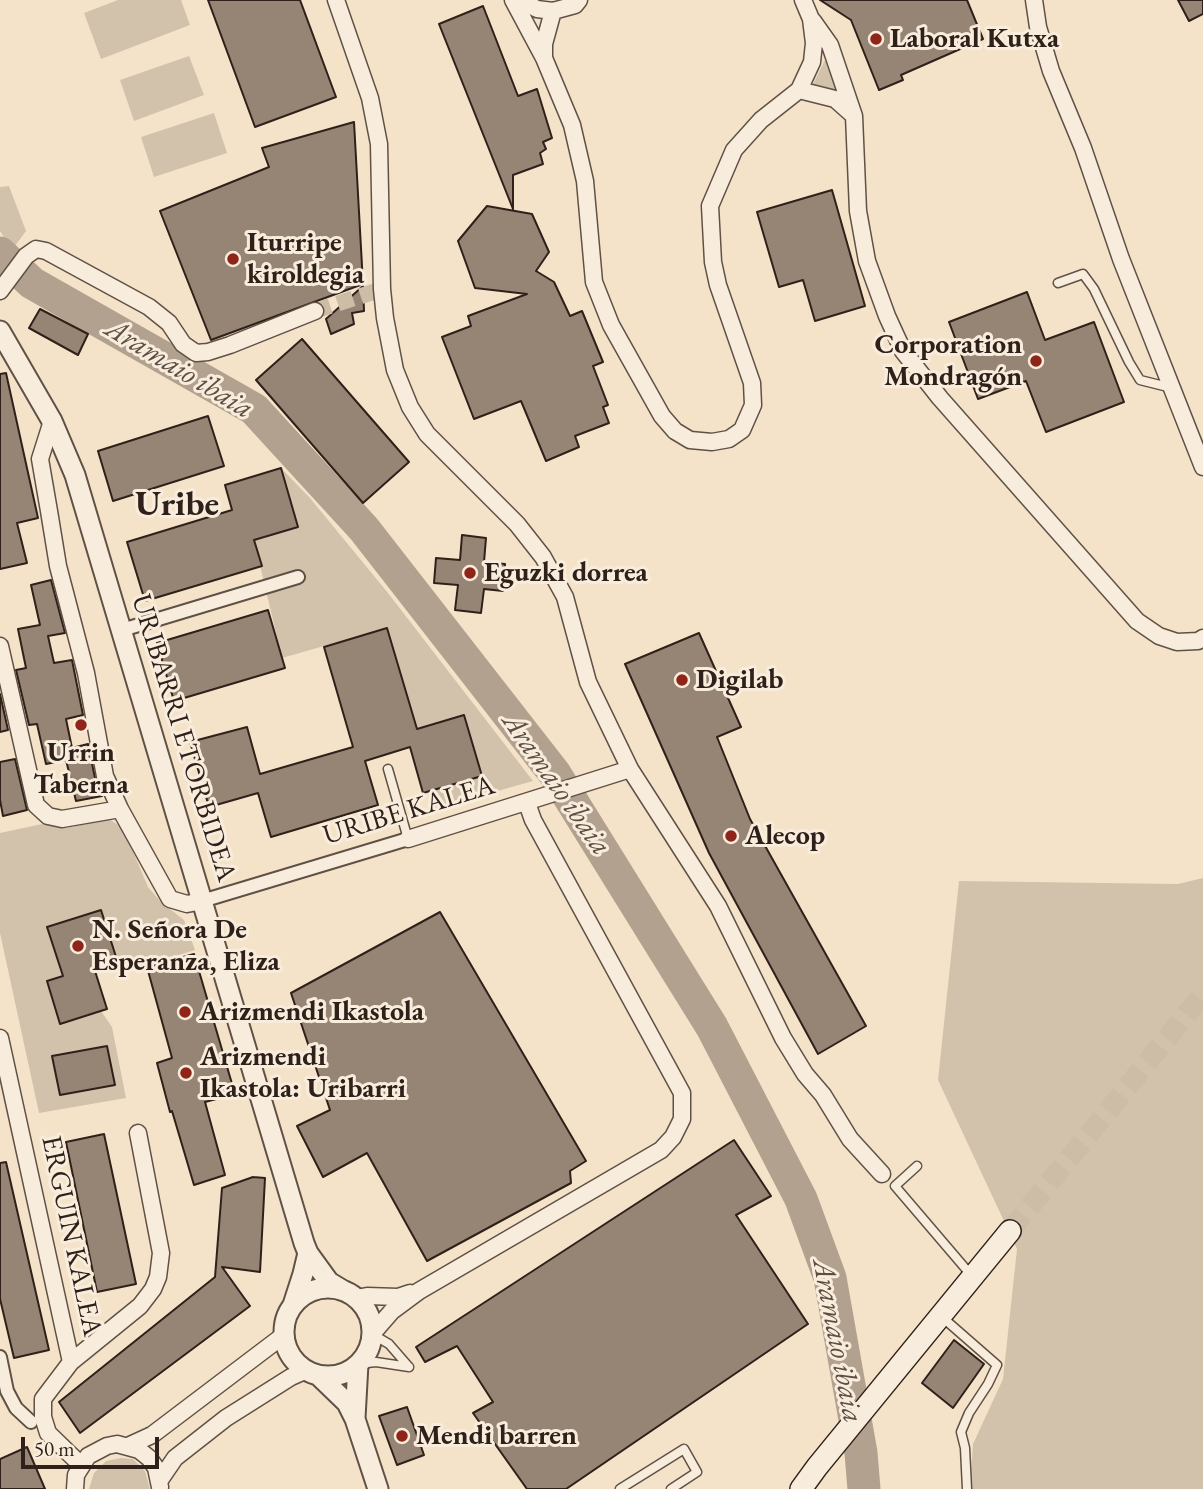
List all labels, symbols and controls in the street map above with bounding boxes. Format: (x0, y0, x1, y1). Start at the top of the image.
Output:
place label: Laboral Kutxa (890, 22, 1059, 56)
marker: Laboral Kutxa (868, 31, 884, 47)
place label: Iturripe kiroldegia (247, 226, 364, 292)
marker: Iturripe kiroldegia (225, 251, 241, 267)
water label: Aramaio ibaia (99, 311, 259, 427)
place label: Corporation Mondragón (874, 328, 1022, 394)
marker: Corporation Mondragón (1028, 353, 1044, 369)
district label: Uribe (135, 484, 219, 526)
place label: Eguzki dorrea (484, 556, 648, 590)
marker: Eguzki dorrea (462, 565, 478, 581)
street label: URIBARRI ETORBIDEA (123, 590, 243, 886)
place label: Digilab (696, 663, 783, 697)
marker: Digilab (674, 672, 690, 688)
water label: Aramaio ibaia (494, 706, 618, 862)
marker: Urrin Taberna (73, 717, 89, 733)
place label: Urrin Taberna (33, 736, 129, 802)
street label: URIBE KALEA (319, 769, 499, 853)
place label: Alecop (745, 819, 825, 853)
marker: Alecop (723, 828, 739, 844)
place label: N. Señora De Esperanza, Eliza (92, 913, 280, 979)
marker: N. Señora De Esperanza, Eliza (70, 938, 86, 954)
place label: Arizmendi Ikastola (199, 995, 424, 1029)
marker: Arizmendi Ikastola (177, 1004, 193, 1020)
place label: Arizmendi Ikastola: Uribarri (200, 1040, 406, 1106)
marker: Arizmendi Ikastola: Uribarri (178, 1065, 194, 1081)
street label: ERGUIN KALEA (33, 1133, 109, 1339)
water label: Aramaio ibaia (803, 1256, 871, 1426)
place label: Mendi barren (416, 1419, 577, 1453)
scale bar (24, 1422, 163, 1466)
marker: Mendi barren (394, 1428, 410, 1444)
text: 50 m (34, 1435, 75, 1462)

